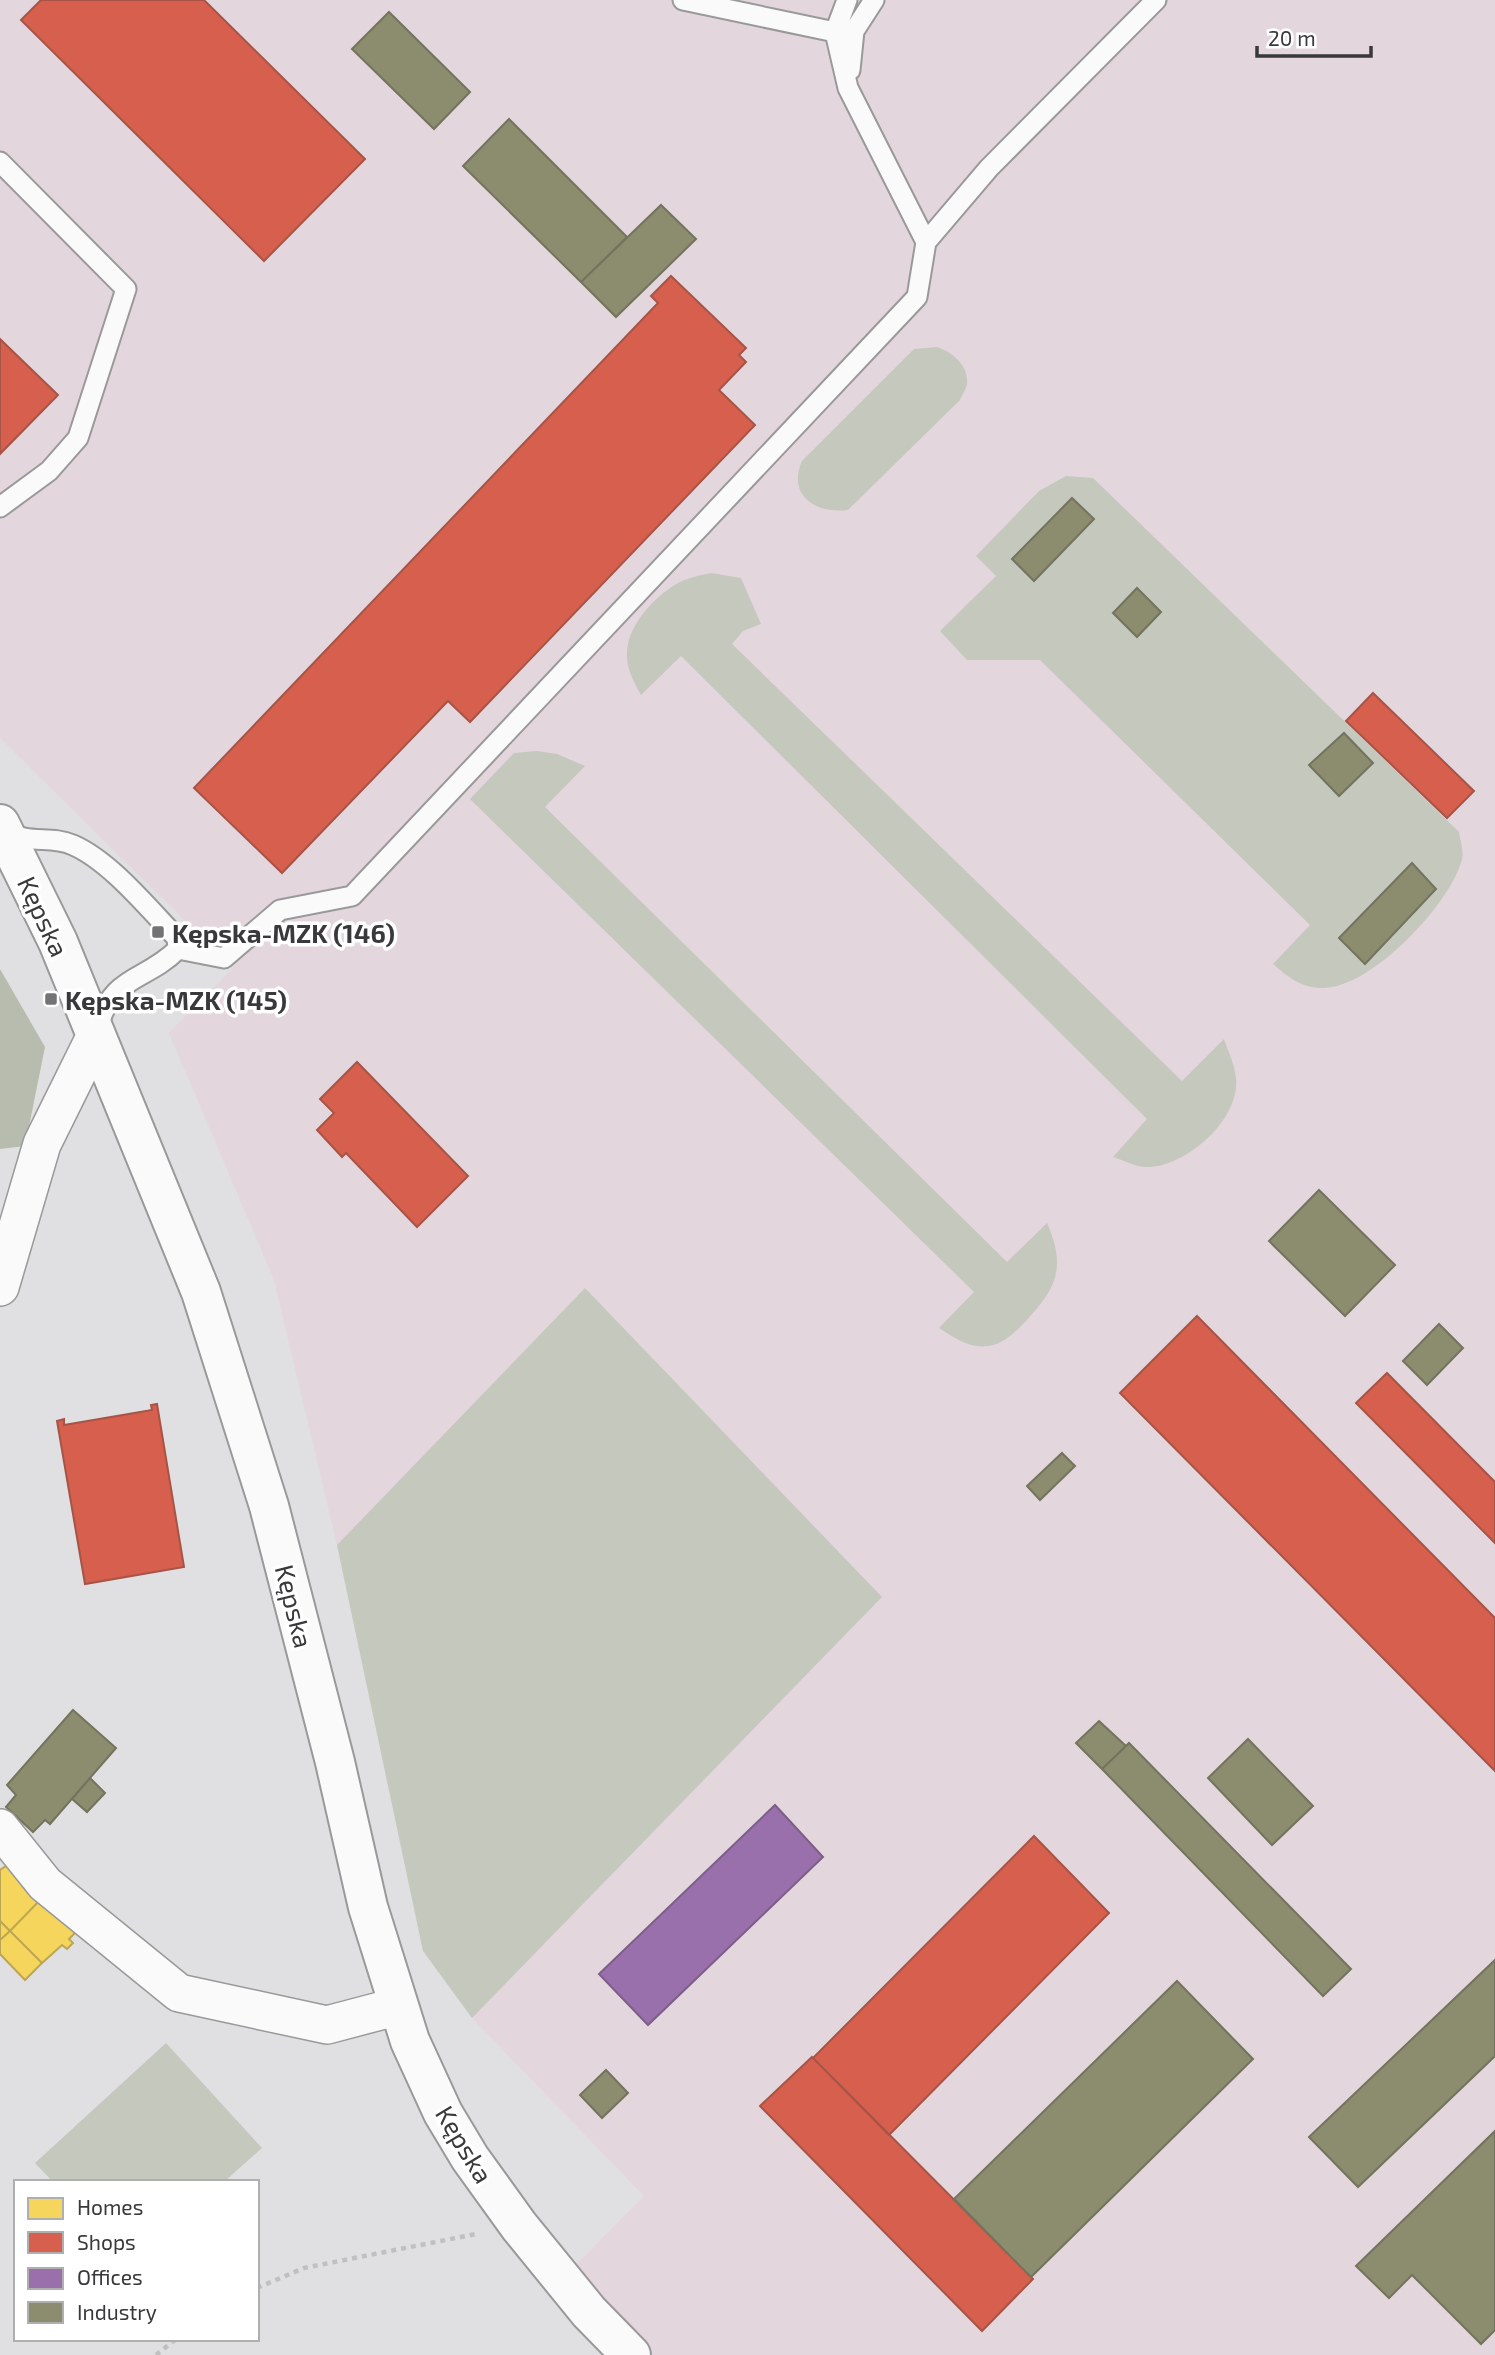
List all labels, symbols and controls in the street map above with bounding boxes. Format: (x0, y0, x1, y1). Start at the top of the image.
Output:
scale bar (1257, 14, 1371, 58)
text: 20 m (1268, 25, 1316, 50)
street label: Kępska (12, 871, 76, 961)
place label: Kępska-MZK (146) (172, 917, 395, 948)
marker: Kępska-MZK (146) (150, 924, 166, 940)
place label: Kępska-MZK (145) (65, 984, 287, 1015)
marker: Kępska-MZK (145) (43, 991, 59, 1007)
street label: Kępska (270, 1561, 320, 1651)
street label: Kępska (430, 2100, 500, 2188)
legend (14, 2180, 259, 2341)
text: Homes (77, 2194, 143, 2219)
text: Shops (77, 2229, 136, 2254)
text: Offices (77, 2264, 143, 2289)
text: Industry (77, 2299, 157, 2324)

